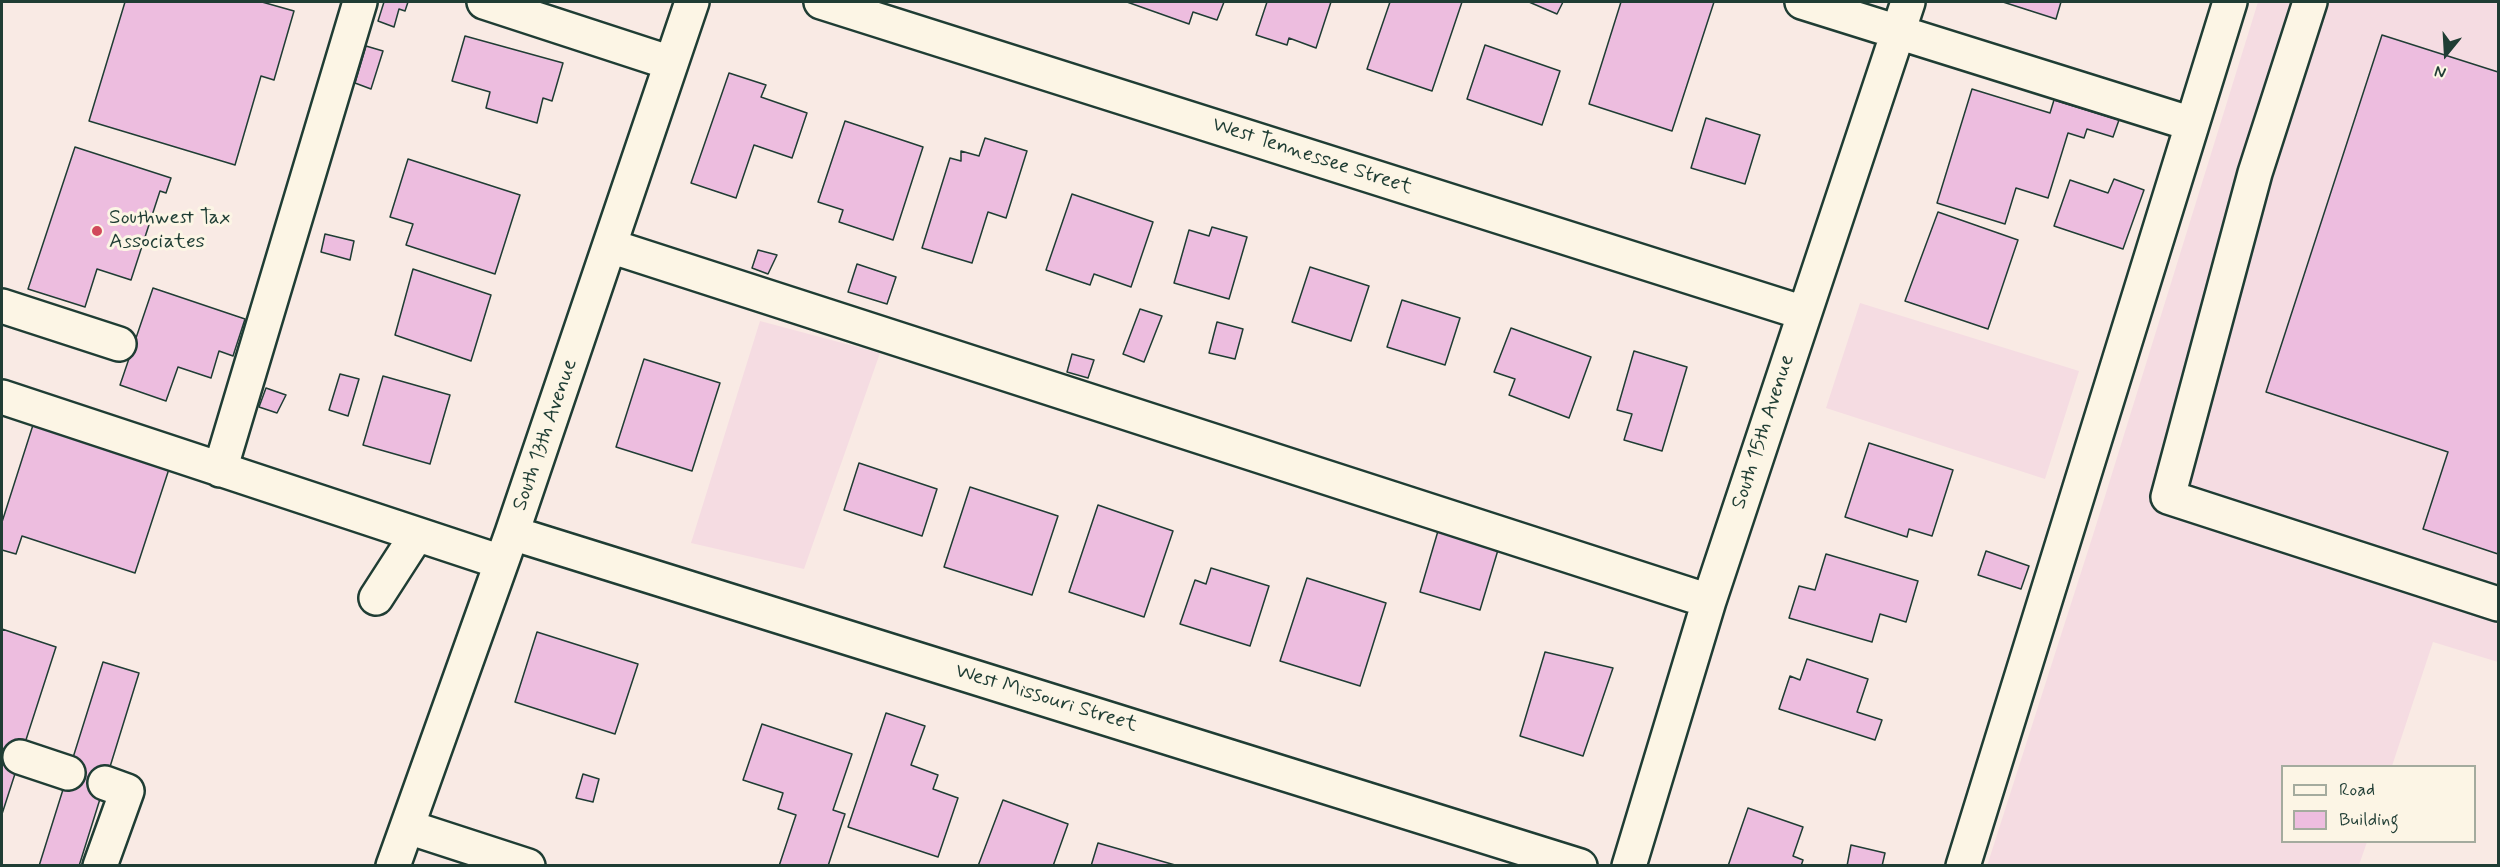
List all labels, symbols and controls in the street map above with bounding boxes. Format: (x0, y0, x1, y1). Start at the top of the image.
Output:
north arrow (2416, 24, 2476, 84)
text: N (2432, 60, 2449, 83)
street label: West Tennessee Street (1209, 113, 1415, 201)
place label: Southwest Tax Associates (109, 206, 230, 256)
marker: Southwest Tax Associates (90, 224, 104, 238)
street label: South 15th Avenue (1727, 352, 1801, 512)
street label: South 13th Avenue (508, 356, 584, 514)
street label: West Missouri Street (952, 659, 1140, 739)
legend (2281, 765, 2476, 843)
text: Road (2339, 778, 2375, 802)
text: Building (2339, 808, 2399, 832)

